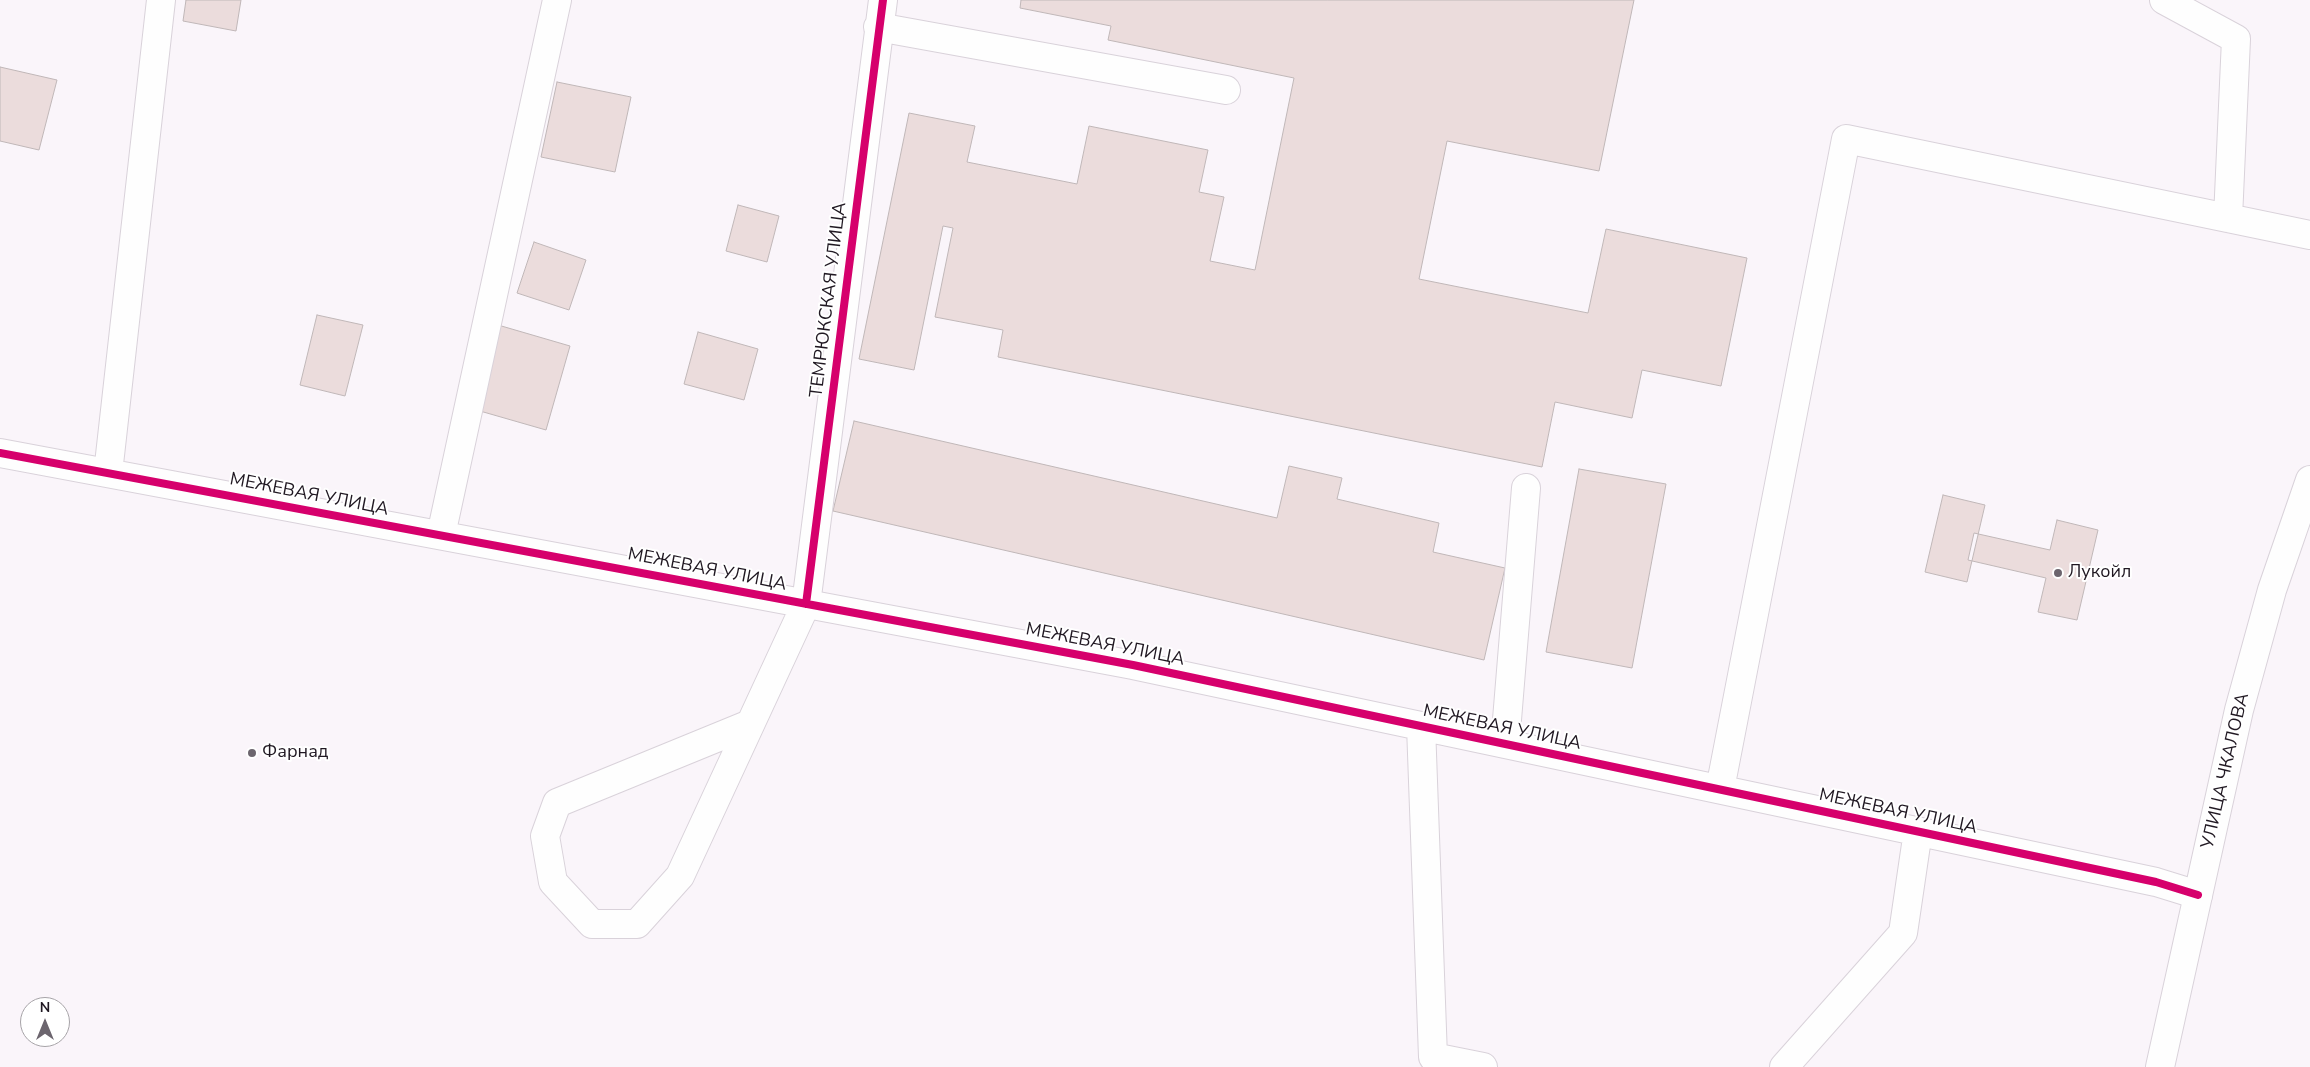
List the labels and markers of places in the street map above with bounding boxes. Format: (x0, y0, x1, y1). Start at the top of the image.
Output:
place label: Лукойл (2068, 562, 2131, 584)
marker: Лукойл (2052, 567, 2064, 579)
place label: Фарнад (262, 742, 329, 764)
marker: Фарнад (246, 747, 258, 759)

